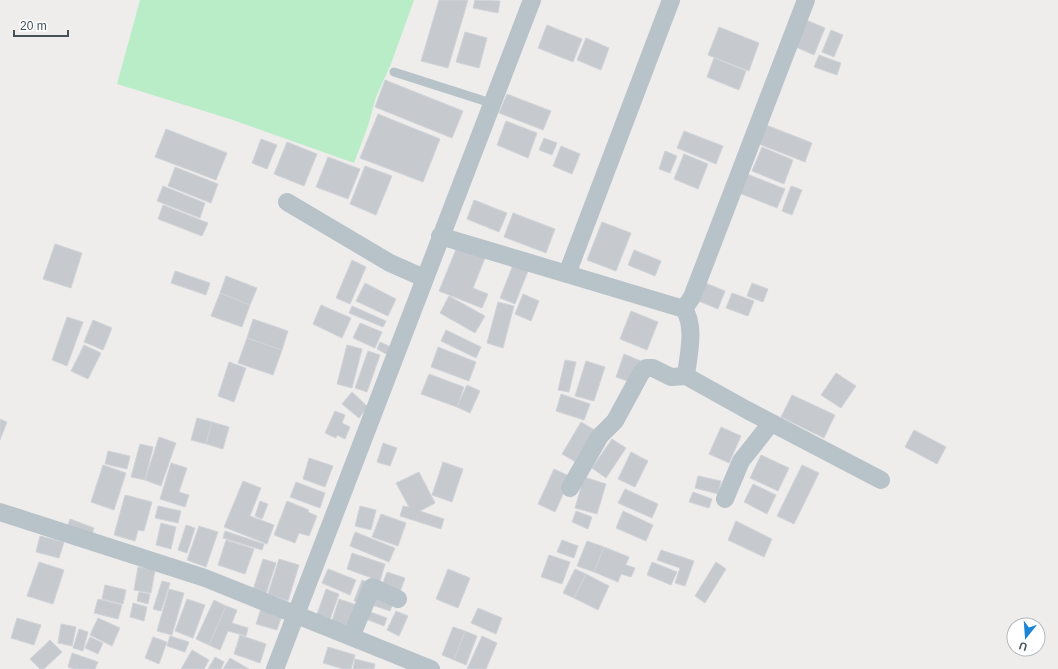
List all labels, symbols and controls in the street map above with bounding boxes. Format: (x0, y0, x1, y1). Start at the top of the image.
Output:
scale bar (14, 12, 68, 38)
text: 20 m (20, 19, 47, 33)
north arrow (1006, 617, 1046, 657)
text: U (1017, 640, 1029, 653)

